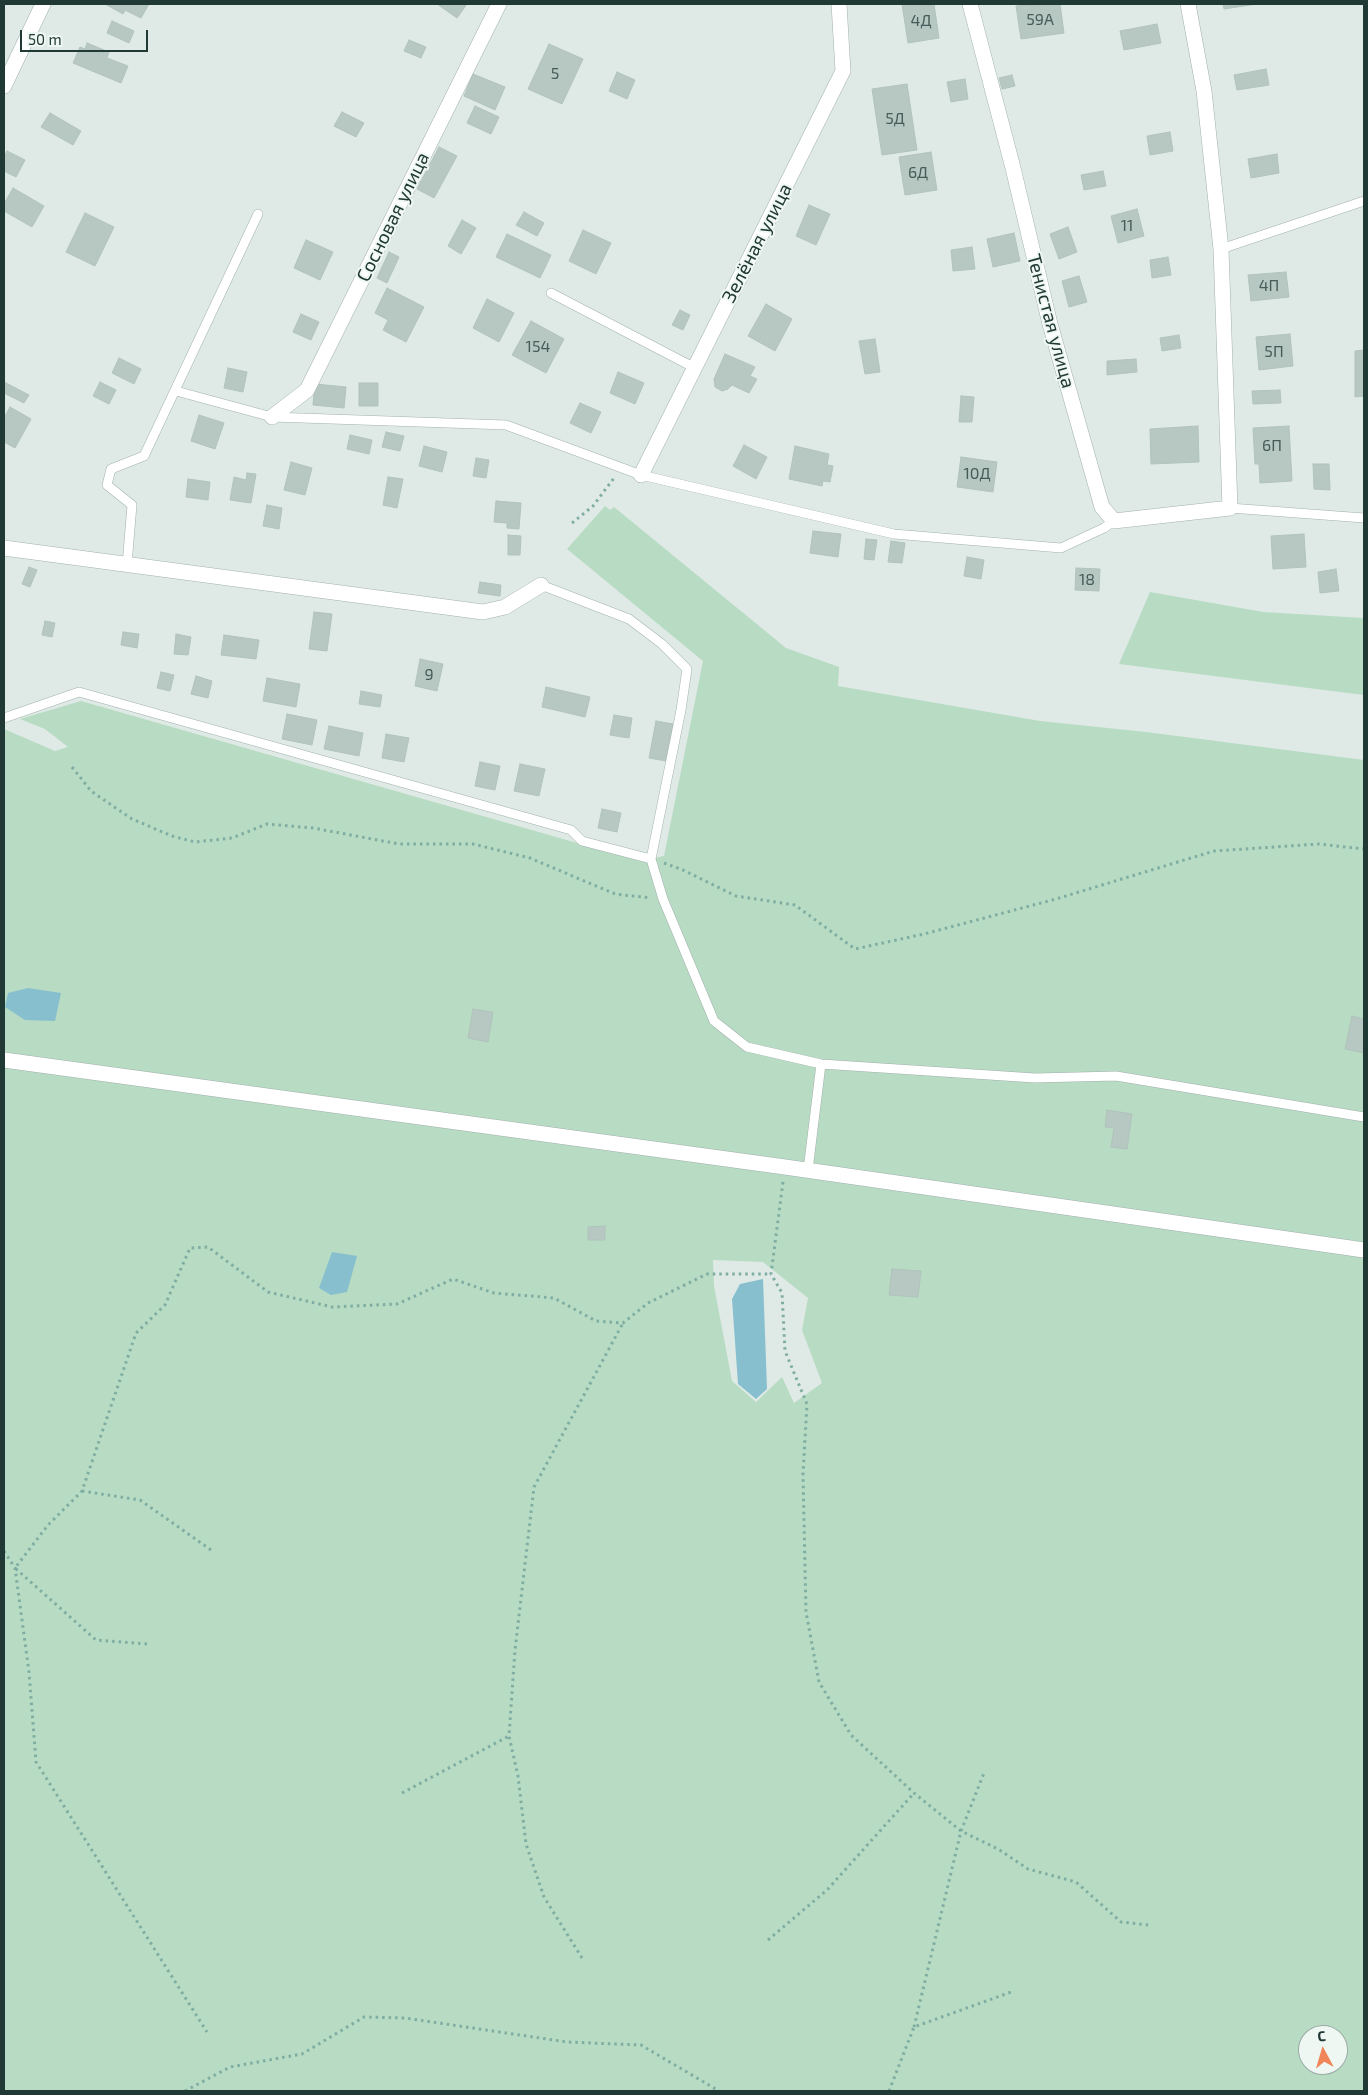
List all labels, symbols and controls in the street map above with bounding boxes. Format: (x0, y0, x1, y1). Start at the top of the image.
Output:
house number: 59А (1026, 10, 1054, 30)
house number: 4Д (911, 11, 931, 31)
scale bar (22, 20, 150, 52)
text: 50 m (28, 30, 62, 48)
house number: 5 (551, 64, 559, 84)
house number: 5Д (885, 109, 905, 129)
street label: Сосновая улица (352, 148, 434, 286)
house number: 6Д (908, 163, 928, 183)
street label: Зелёная улица (717, 180, 797, 306)
house number: 11 (1121, 216, 1133, 236)
street label: Тенистая улица (1022, 251, 1080, 391)
house number: 4П (1259, 276, 1279, 296)
house number: 154 (526, 337, 550, 357)
house number: 5П (1264, 342, 1284, 362)
house number: 6П (1262, 436, 1282, 456)
house number: 10Д (963, 464, 991, 484)
house number: 18 (1079, 570, 1095, 590)
house number: 9 (424, 665, 434, 685)
north arrow (1298, 2025, 1348, 2075)
text: С (1316, 2027, 1326, 2044)

